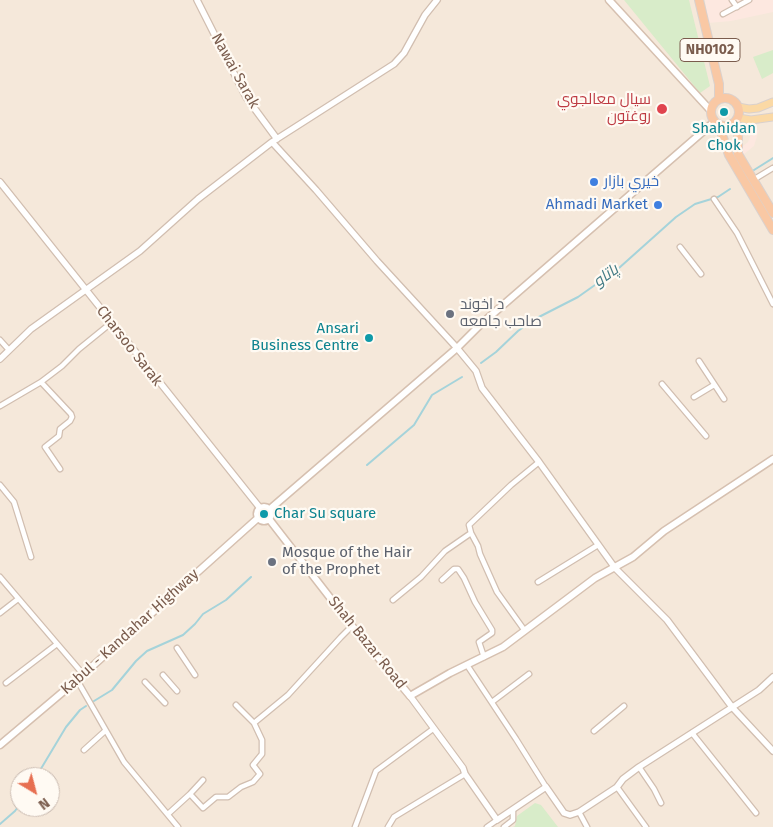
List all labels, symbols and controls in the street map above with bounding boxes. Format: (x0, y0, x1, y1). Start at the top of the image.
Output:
street label: Nawai Sarak (207, 30, 263, 112)
road number: NH0102 (680, 38, 740, 62)
place label: سيال معالجوي روغتون (557, 91, 651, 126)
marker: سيال معالجوي روغتون (655, 102, 669, 116)
marker: Shahidan Chok (718, 106, 730, 118)
place label: Shahidan Chok (692, 120, 756, 155)
place label: خیري بازار (604, 173, 659, 191)
marker: خیري بازار (588, 176, 600, 188)
place label: Ahmadi Market (546, 196, 648, 214)
marker: Ahmadi Market (652, 199, 664, 211)
water label: پاتاو (590, 260, 622, 292)
place label: د اخوند صاحب جامعه (460, 296, 542, 331)
street label: Charsoo Sarak (92, 302, 166, 390)
marker: د اخوند صاحب جامعه (444, 308, 456, 320)
place label: Ansari Business Centre (251, 320, 359, 355)
marker: Ansari Business Centre (363, 332, 375, 344)
place label: Char Su square (274, 505, 376, 523)
marker: Char Su square (258, 508, 270, 520)
place label: Mosque of the Hair of the Prophet (282, 544, 412, 579)
marker: Mosque of the Hair of the Prophet (266, 556, 278, 568)
street label: Kabul - Kandahar Highway (57, 565, 203, 699)
street label: Shah Bazar Road (324, 593, 410, 693)
north arrow (10, 767, 60, 817)
text: N (35, 794, 53, 813)

